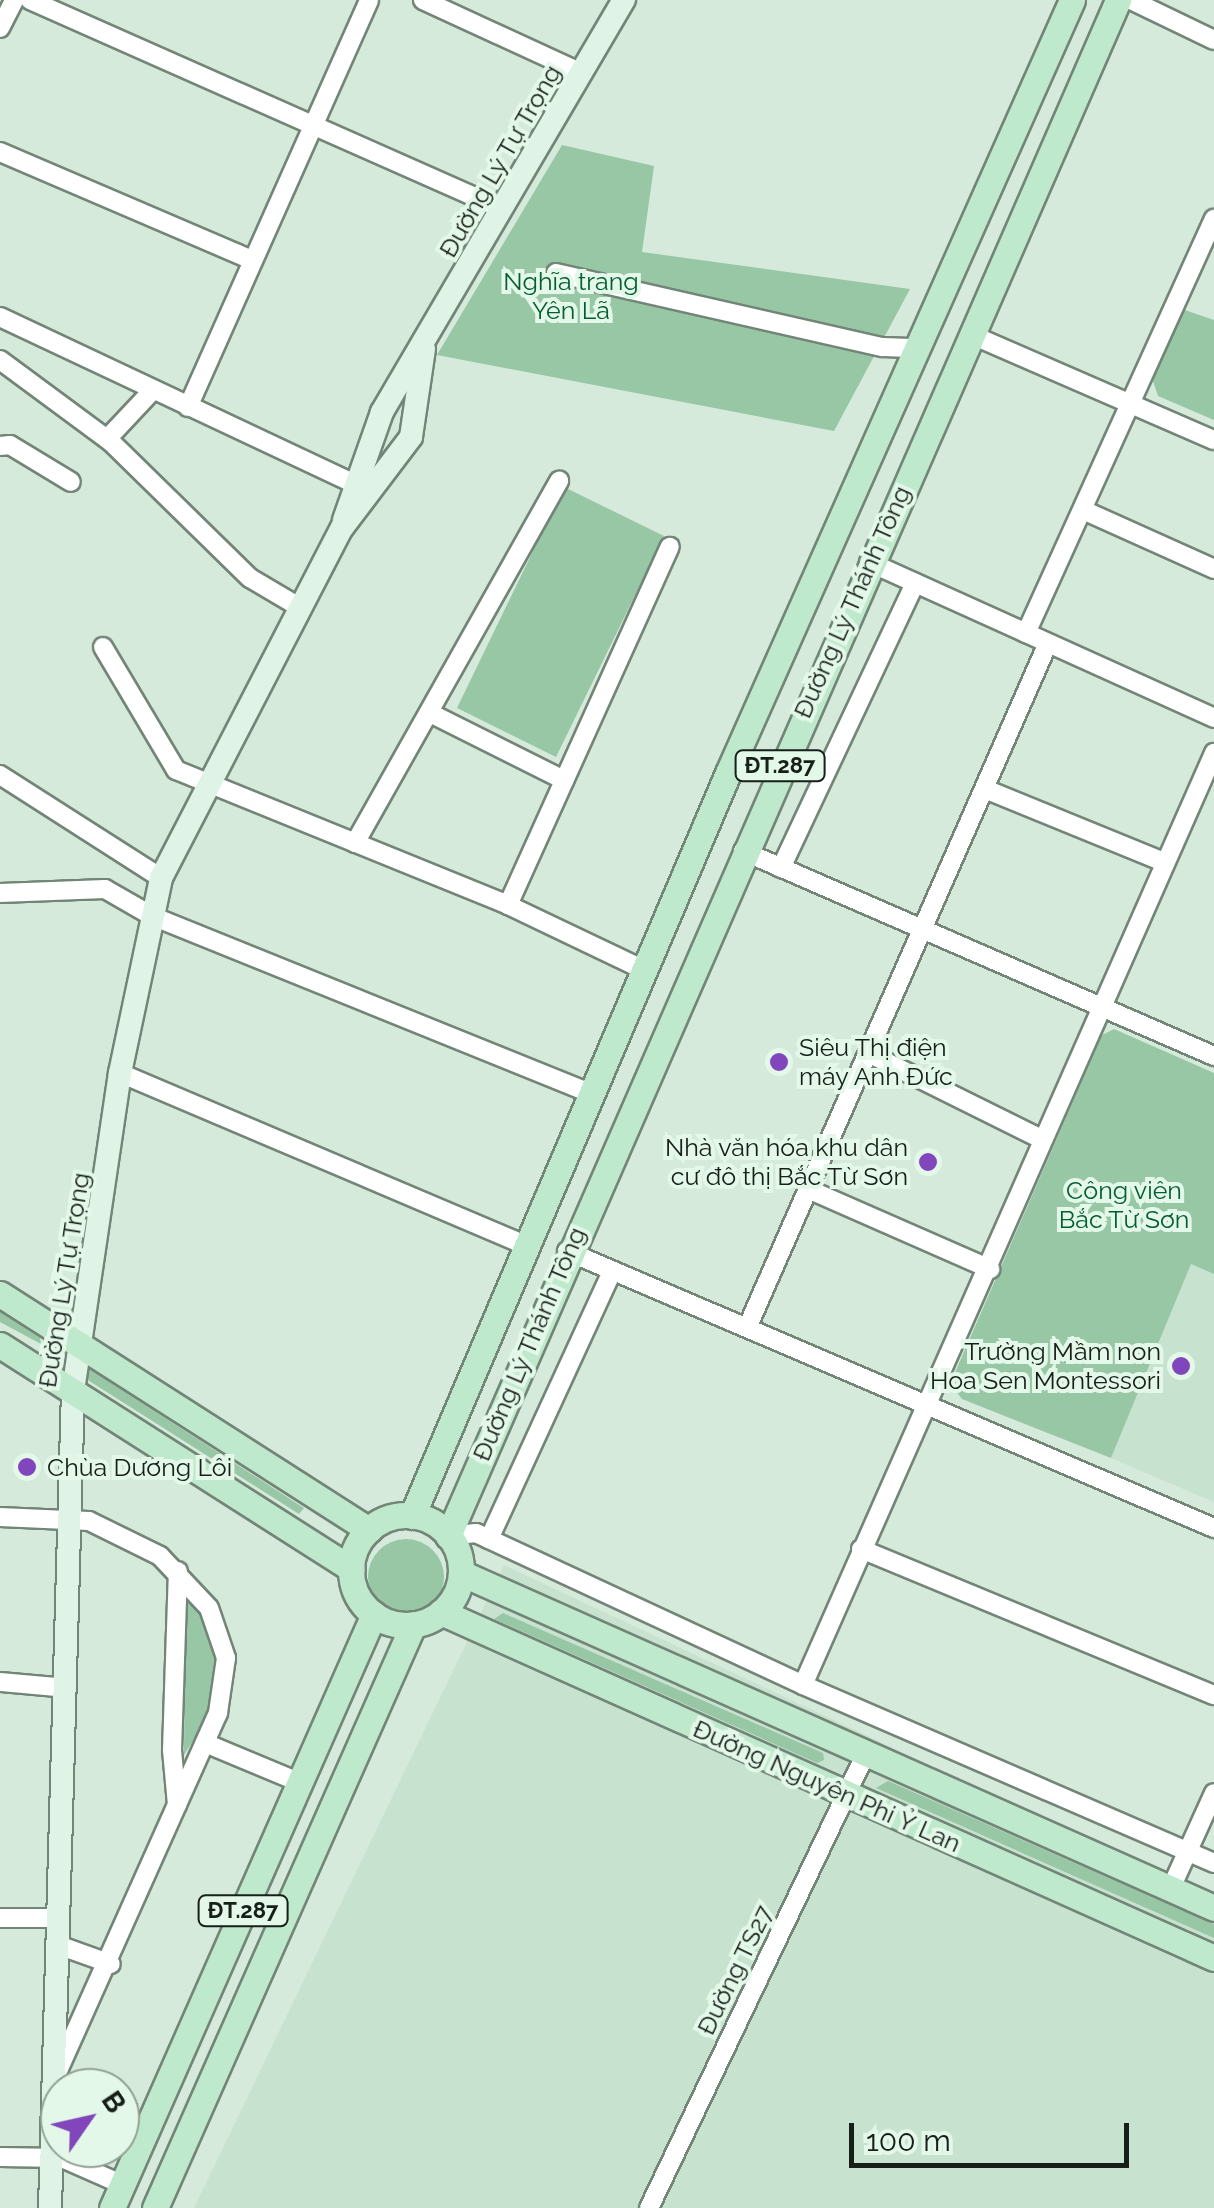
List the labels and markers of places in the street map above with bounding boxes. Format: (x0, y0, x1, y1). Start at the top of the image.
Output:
place label: Siêu Thị điện máy Anh Đức (799, 1033, 954, 1092)
marker: Siêu Thị điện máy Anh Đức (768, 1051, 790, 1073)
place label: Nhà văn hóa khu dân cư đô thị Bắc Từ Sơn (664, 1133, 908, 1192)
marker: Nhà văn hóa khu dân cư đô thị Bắc Từ Sơn (917, 1151, 939, 1173)
place label: Trường Mầm non Hoa Sen Montessori (930, 1337, 1161, 1396)
marker: Trường Mầm non Hoa Sen Montessori (1170, 1355, 1192, 1377)
place label: Chùa Dương Lôi (47, 1452, 232, 1482)
marker: Chùa Dương Lôi (16, 1456, 38, 1478)

